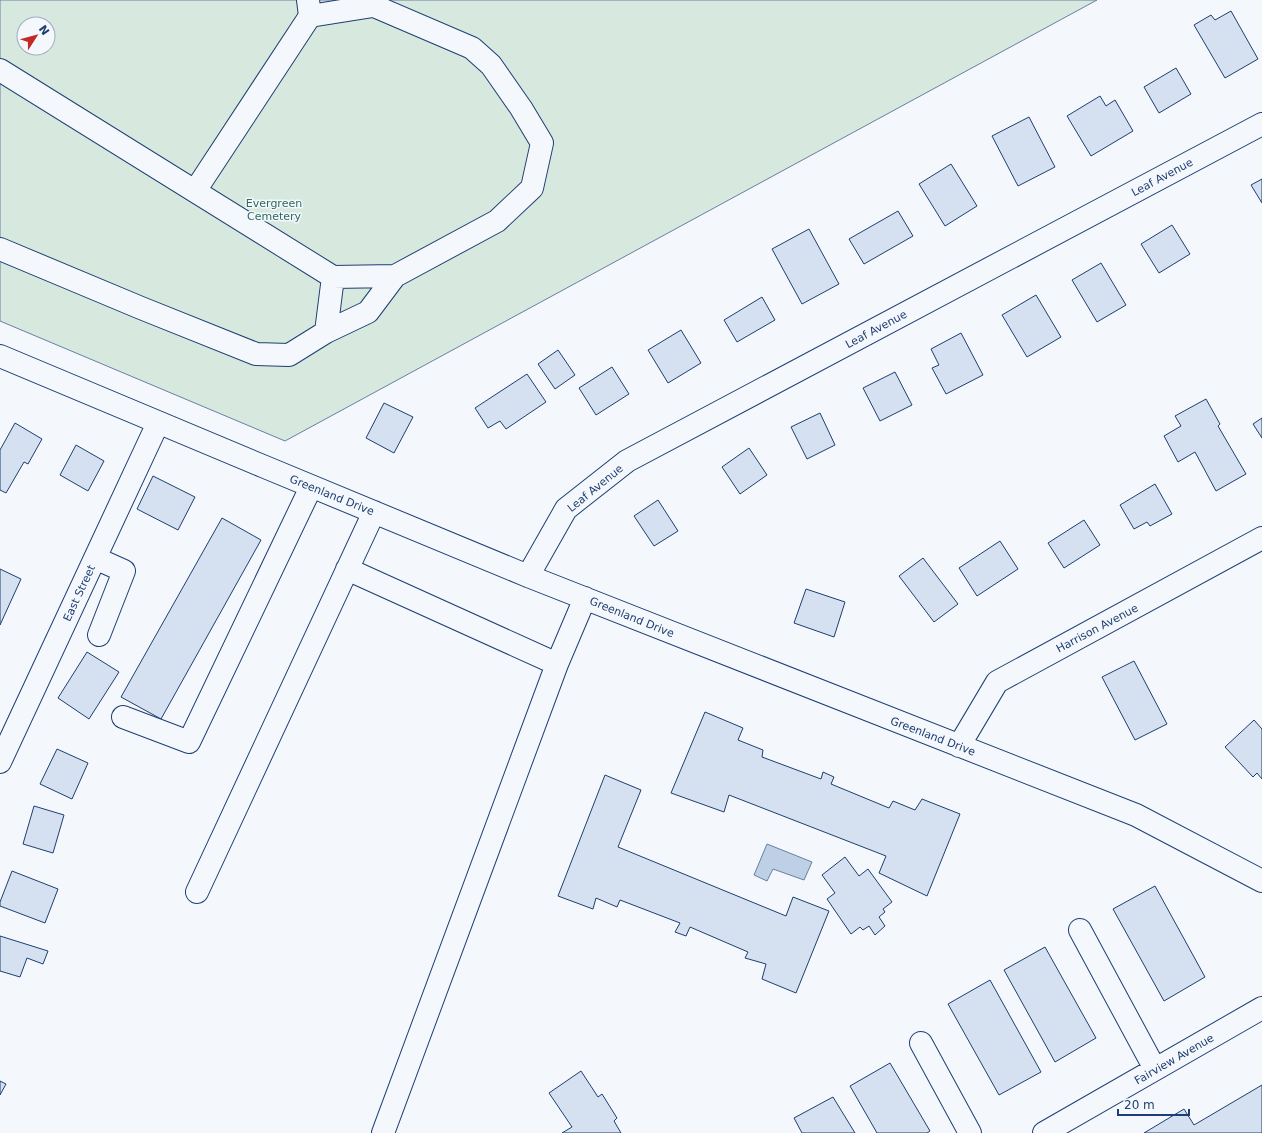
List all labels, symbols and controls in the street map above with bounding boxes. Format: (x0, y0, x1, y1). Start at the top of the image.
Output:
north arrow (16, 16, 56, 56)
text: N (36, 23, 52, 38)
street label: Leaf Avenue (1129, 156, 1195, 199)
park label: Evergreen Cemetery (246, 197, 302, 223)
street label: Leaf Avenue (843, 308, 909, 351)
street label: Leaf Avenue (565, 462, 626, 515)
street label: Greenland Drive (288, 473, 376, 518)
street label: East Street (61, 562, 98, 623)
street label: Greenland Drive (588, 595, 676, 640)
street label: Harrison Avenue (1054, 601, 1141, 655)
street label: Greenland Drive (889, 714, 977, 759)
street label: Fairview Avenue (1132, 1031, 1216, 1087)
scale bar (1118, 1091, 1189, 1117)
text: 20 m (1124, 1098, 1155, 1112)

